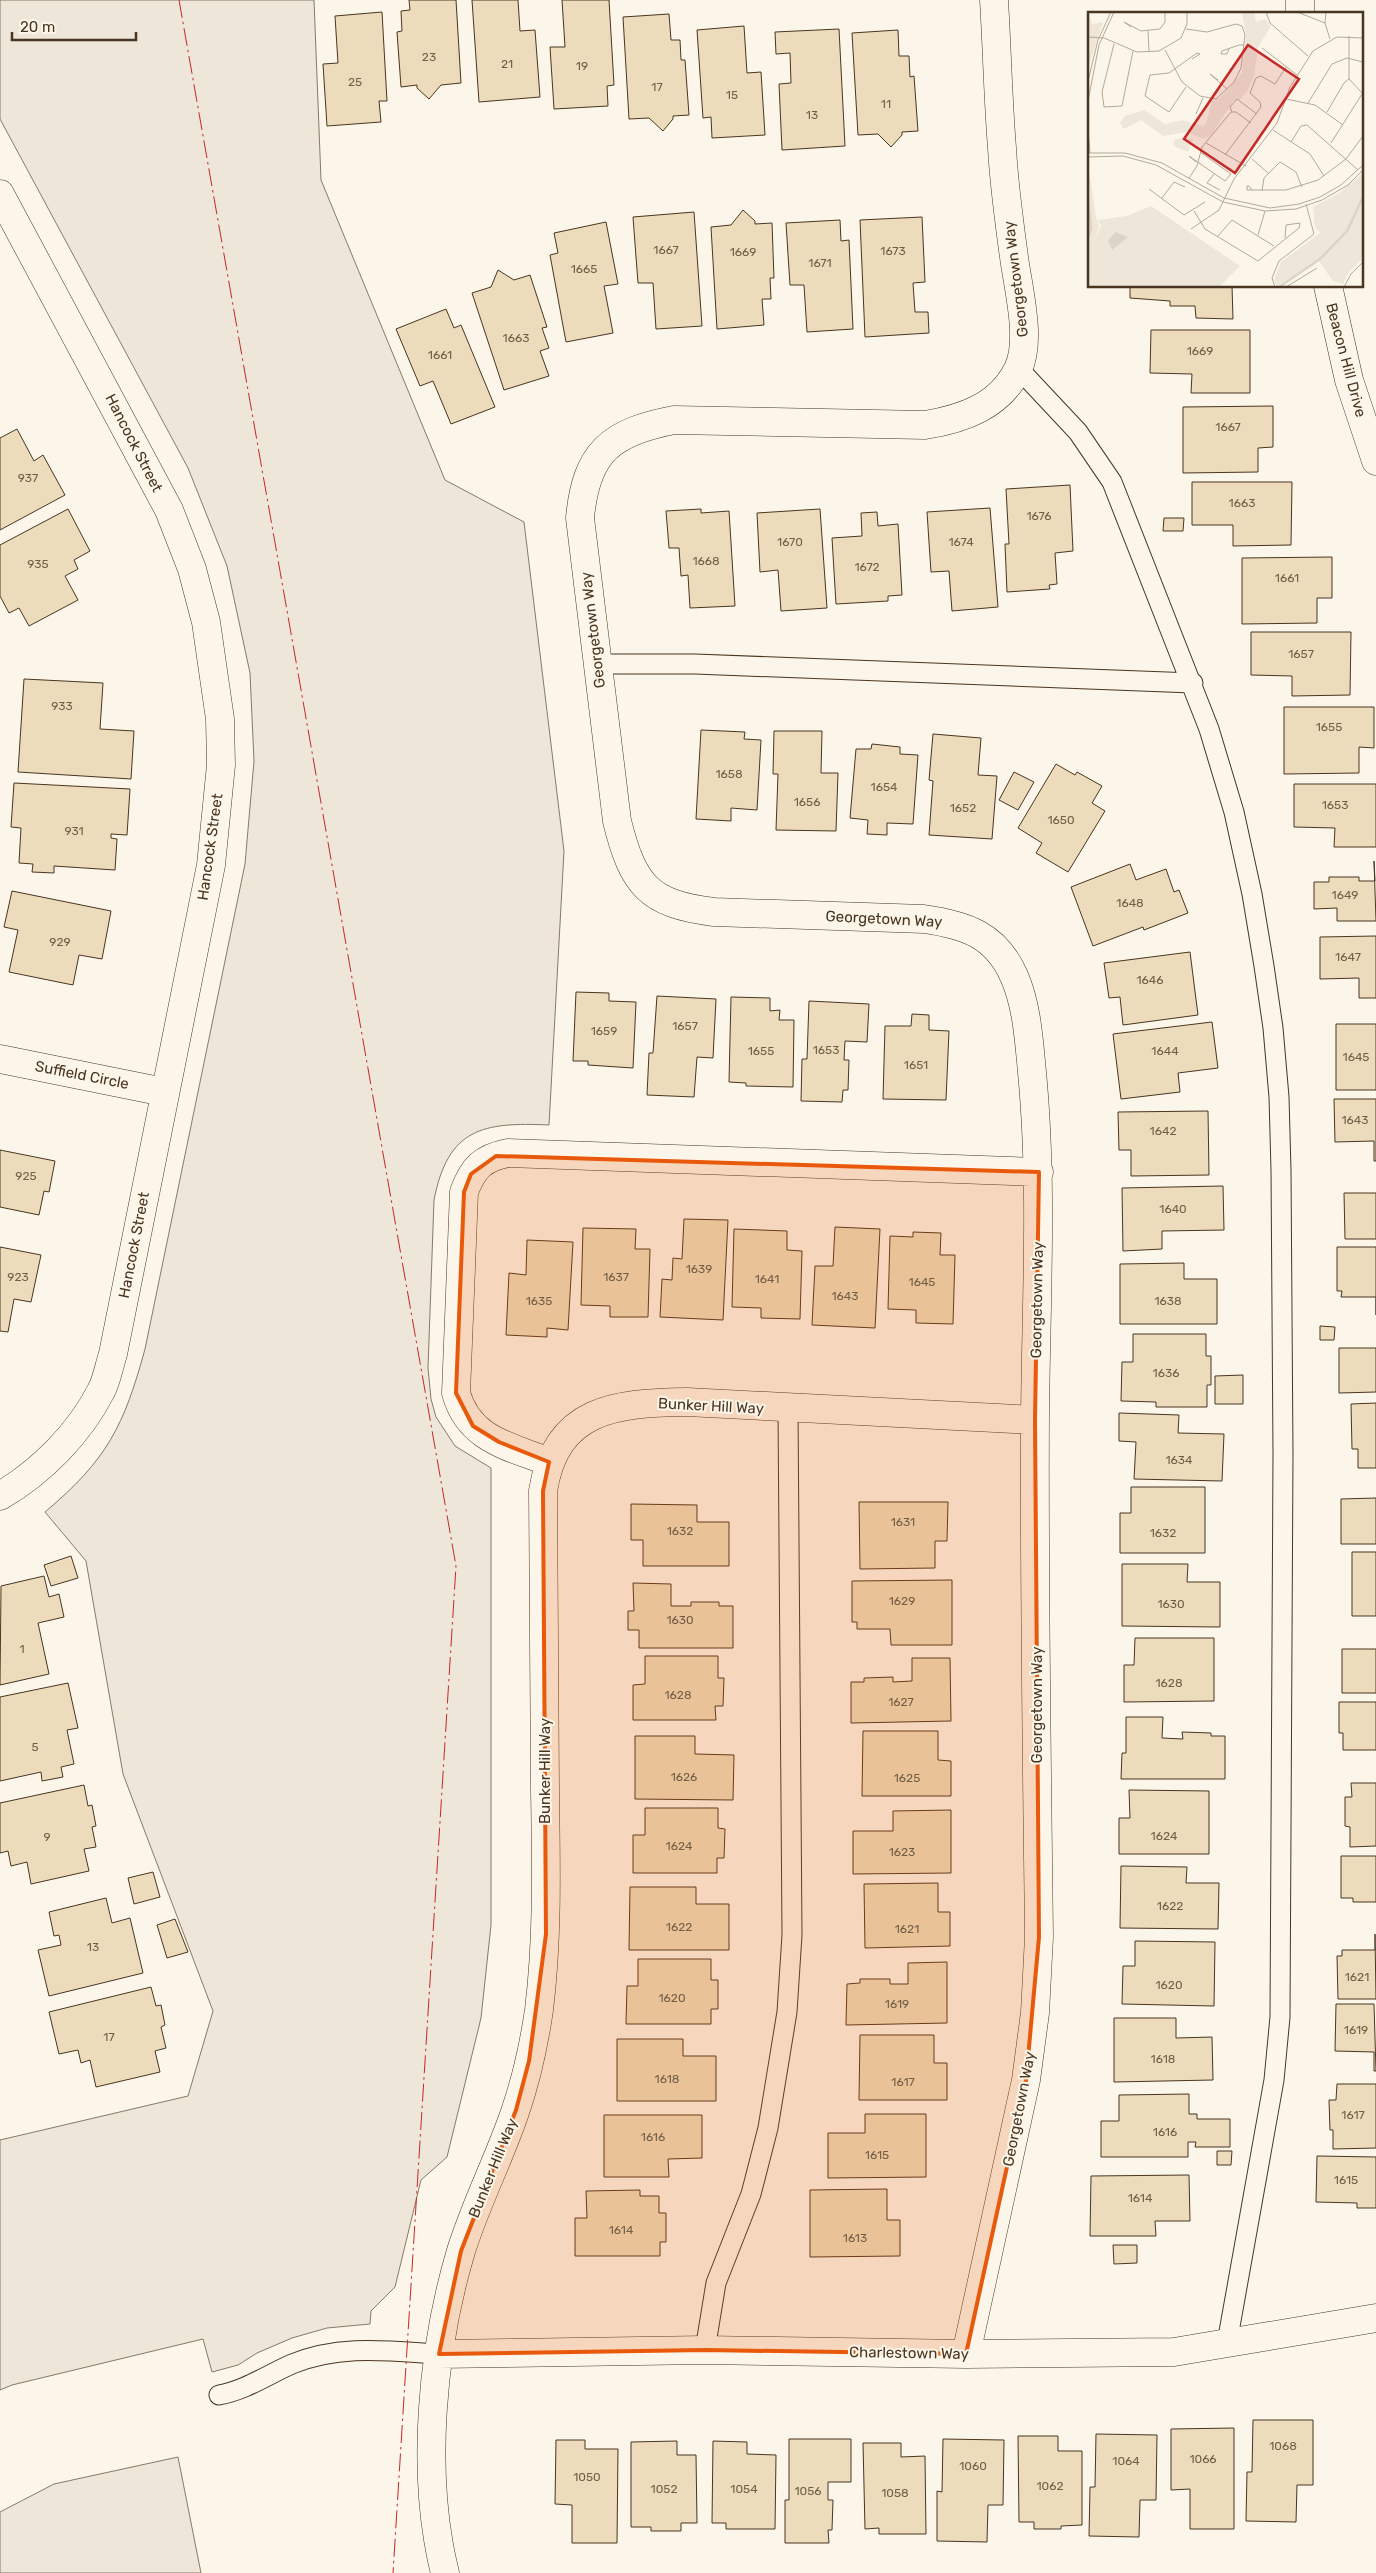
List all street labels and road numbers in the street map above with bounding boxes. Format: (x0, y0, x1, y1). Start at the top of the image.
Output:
street label: Georgetown Way (1000, 220, 1032, 338)
street label: Beacon Hill Drive (1322, 301, 1370, 419)
street label: Hancock Street (101, 391, 167, 495)
street label: Georgetown Way (577, 571, 609, 689)
street label: Hancock Street (194, 792, 226, 902)
street label: Georgetown Way (825, 907, 943, 931)
street label: Suffield Circle (33, 1057, 131, 1093)
street label: Hancock Street (115, 1190, 153, 1300)
street label: Georgetown Way (1027, 1241, 1047, 1359)
street label: Bunker Hill Way (658, 1394, 764, 1418)
street label: Georgetown Way (1028, 1647, 1046, 1763)
street label: Bunker Hill Way (536, 1718, 554, 1824)
street label: Georgetown Way (999, 2050, 1039, 2168)
street label: Bunker Hill Way (465, 2115, 521, 2221)
street label: Charlestown Way (849, 2343, 969, 2363)

